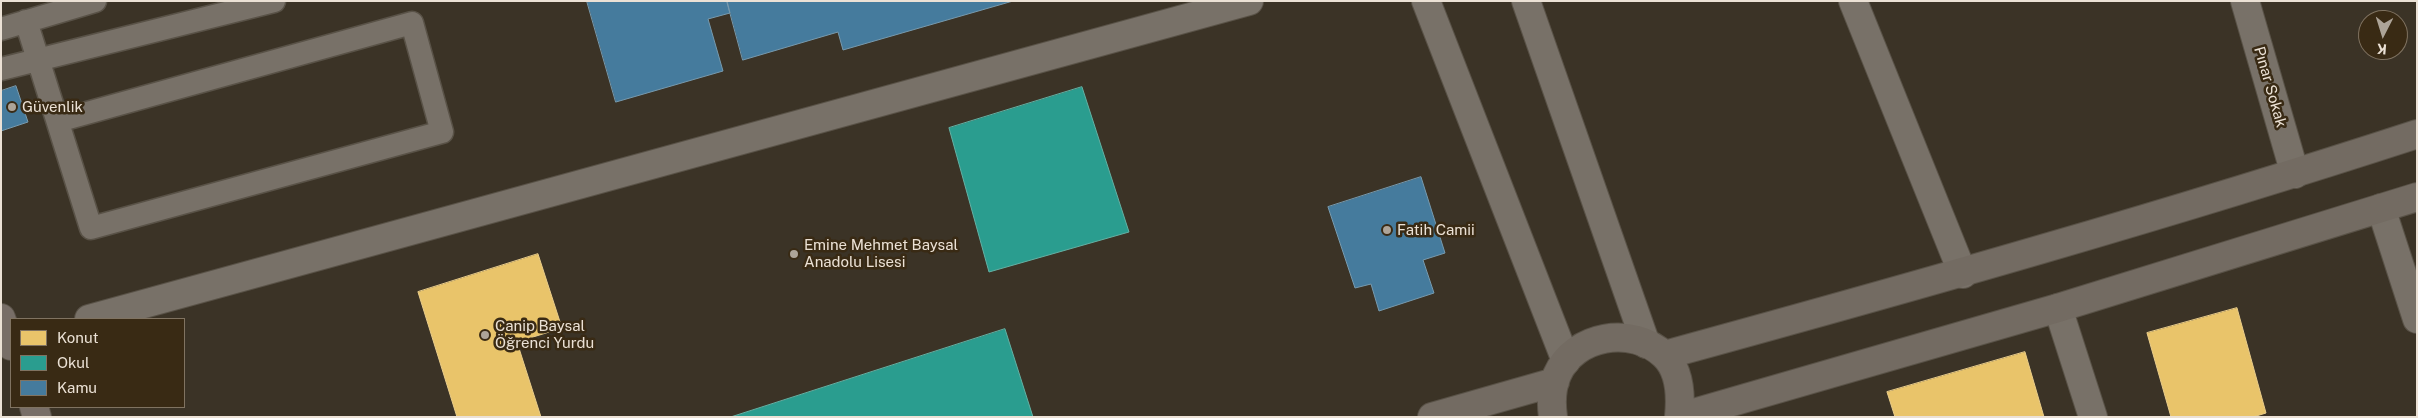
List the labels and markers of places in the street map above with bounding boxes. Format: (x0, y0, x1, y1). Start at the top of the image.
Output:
place label: Güvenlik (22, 98, 83, 116)
marker: Güvenlik (6, 101, 18, 113)
place label: Fatih Camii (1397, 221, 1475, 239)
marker: Fatih Camii (1381, 224, 1393, 236)
place label: Emine Mehmet Baysal Anadolu Lisesi (804, 236, 958, 271)
marker: Emine Mehmet Baysal Anadolu Lisesi (788, 248, 800, 260)
place label: Canip Baysal Öğrenci Yurdu (495, 317, 594, 352)
marker: Canip Baysal Öğrenci Yurdu (479, 329, 491, 341)

